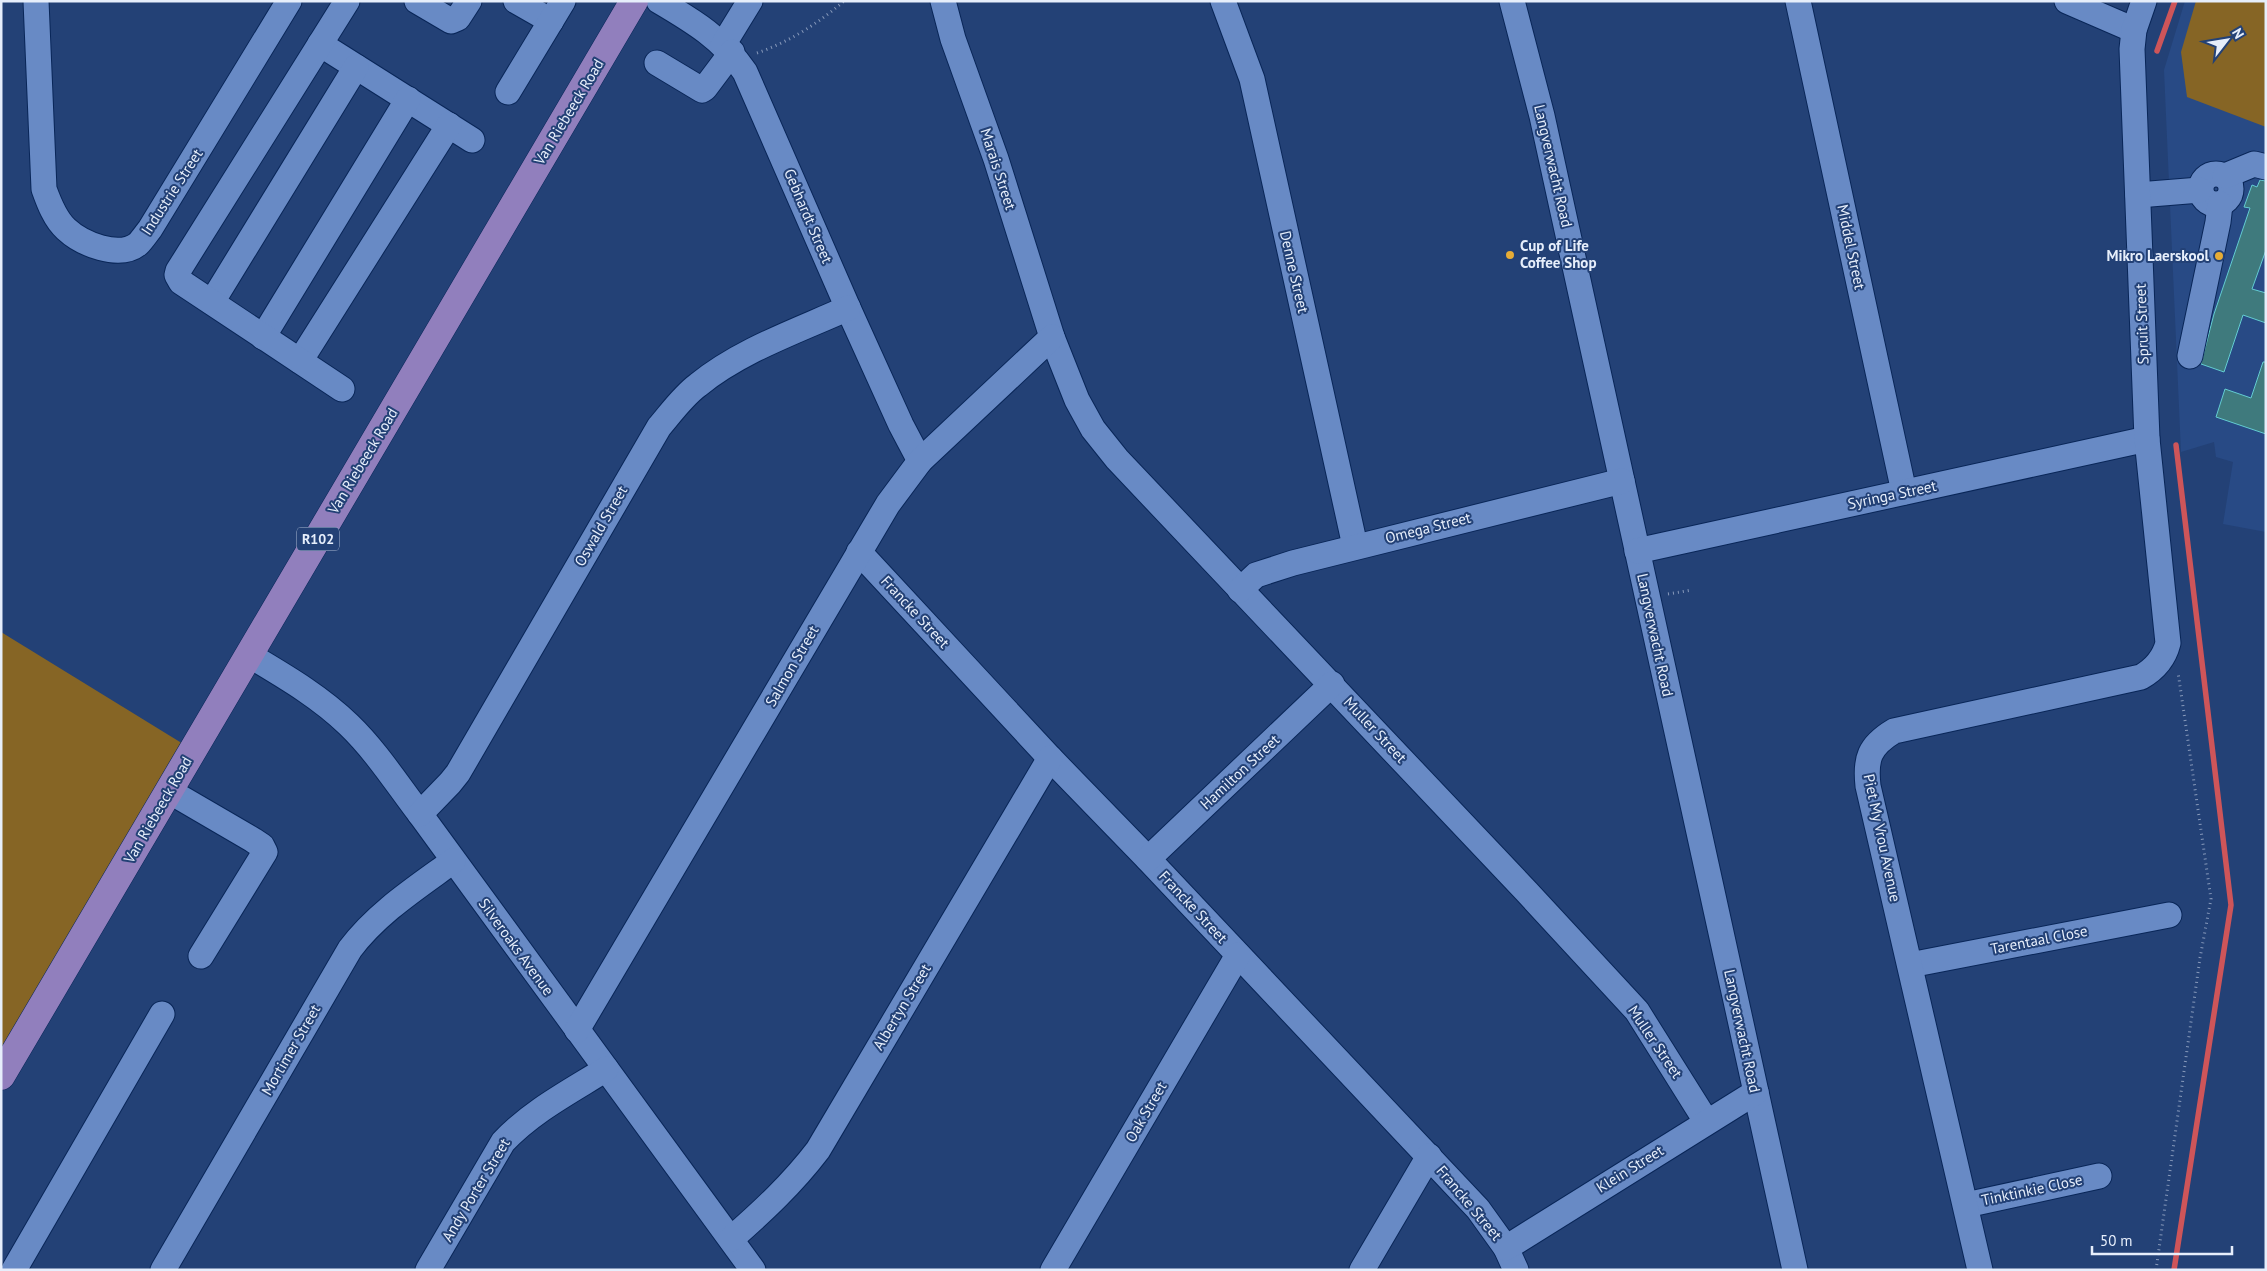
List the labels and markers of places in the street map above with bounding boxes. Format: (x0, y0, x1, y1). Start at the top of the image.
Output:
place label: Cup of Life Coffee Shop (1520, 236, 1597, 272)
place label: Mikro Laerskool (2106, 246, 2210, 265)
marker: Cup of Life Coffee Shop (1504, 249, 1516, 261)
marker: Mikro Laerskool (2213, 250, 2225, 262)

